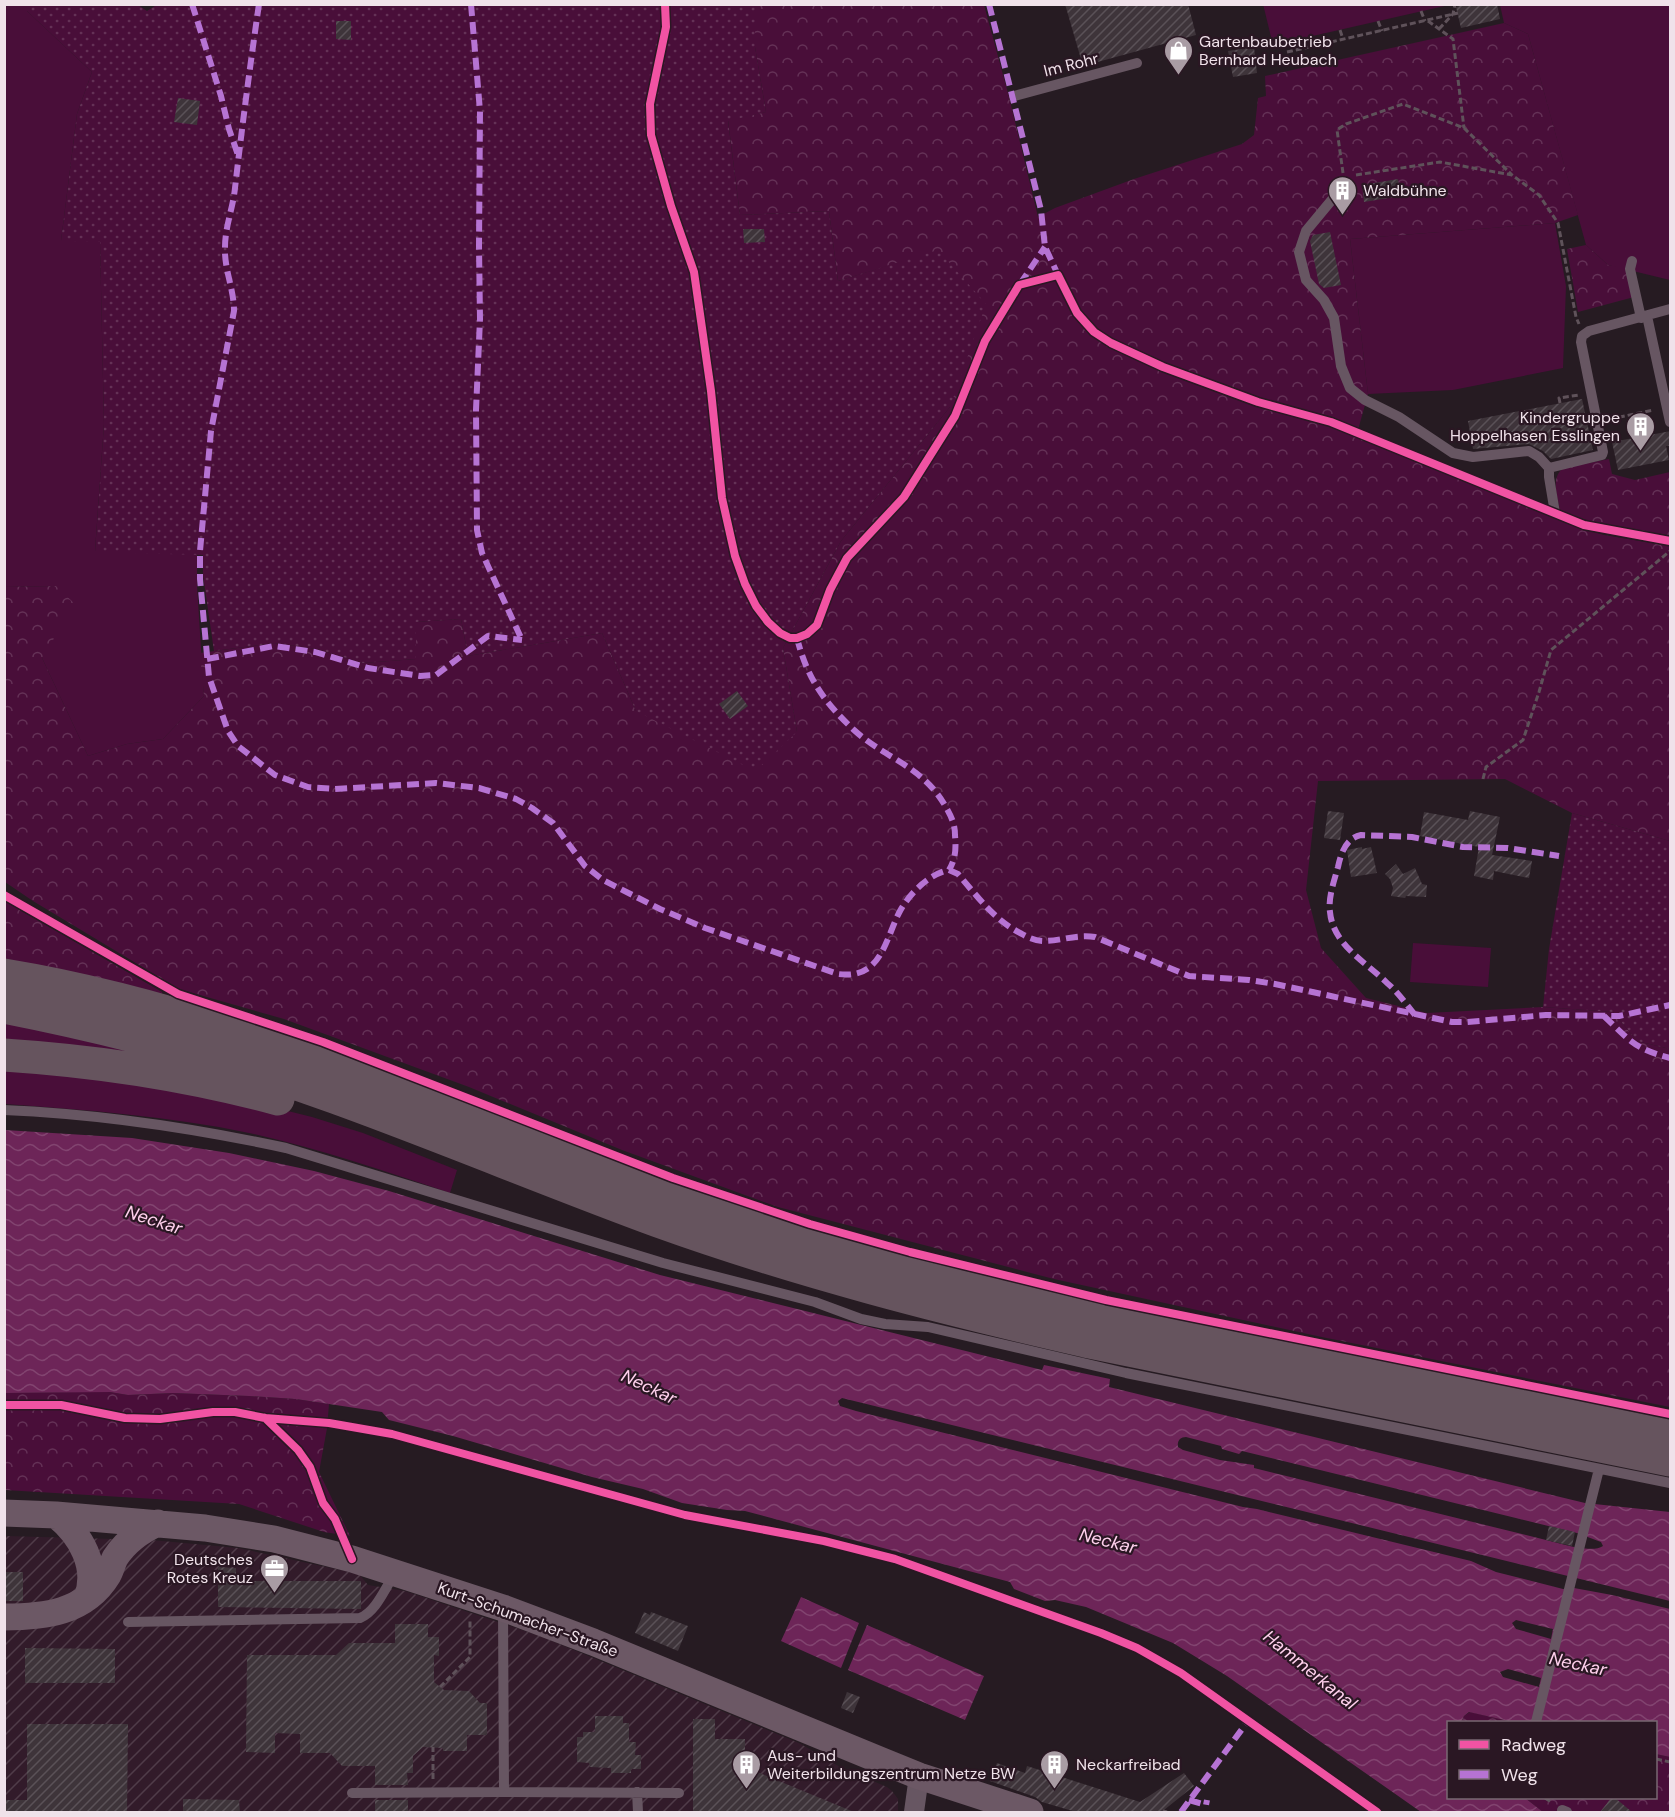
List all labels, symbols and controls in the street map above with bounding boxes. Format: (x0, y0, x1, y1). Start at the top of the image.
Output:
place label: Gartenbaubetrieb Bernhard Heubach (1199, 31, 1337, 70)
shop icon: Gartenbaubetrieb Bernhard Heubach (1162, 34, 1194, 76)
street label: Im Rohr (1041, 48, 1101, 81)
building icon: Waldbühne (1326, 174, 1358, 216)
place label: Waldbühne (1363, 180, 1447, 201)
place label: Kindergruppe Hoppelhasen Esslingen (1450, 407, 1620, 446)
building icon: Kindergruppe Hoppelhasen Esslingen (1625, 410, 1657, 452)
water label: Neckar (122, 1200, 187, 1241)
water label: Neckar (617, 1364, 682, 1411)
water label: Neckar (1077, 1522, 1141, 1560)
place label: Deutsches Rotes Kreuz (167, 1549, 253, 1588)
office icon: Deutsches Rotes Kreuz (258, 1552, 290, 1594)
street label: Kurt-Schumacher-Straße (435, 1577, 621, 1662)
water label: Hammerkanal (1258, 1625, 1363, 1716)
water label: Neckar (1547, 1646, 1610, 1682)
legend (1447, 1721, 1657, 1799)
text: Radweg (1501, 1733, 1566, 1757)
place label: Aus- und Weiterbildungszentrum Netze BW (767, 1745, 1016, 1784)
building icon: Aus- und Weiterbildungszentrum Netze BW (730, 1748, 762, 1790)
building icon: Neckarfreibad (1039, 1748, 1071, 1790)
place label: Neckarfreibad (1076, 1754, 1181, 1775)
text: Weg (1501, 1763, 1538, 1787)

